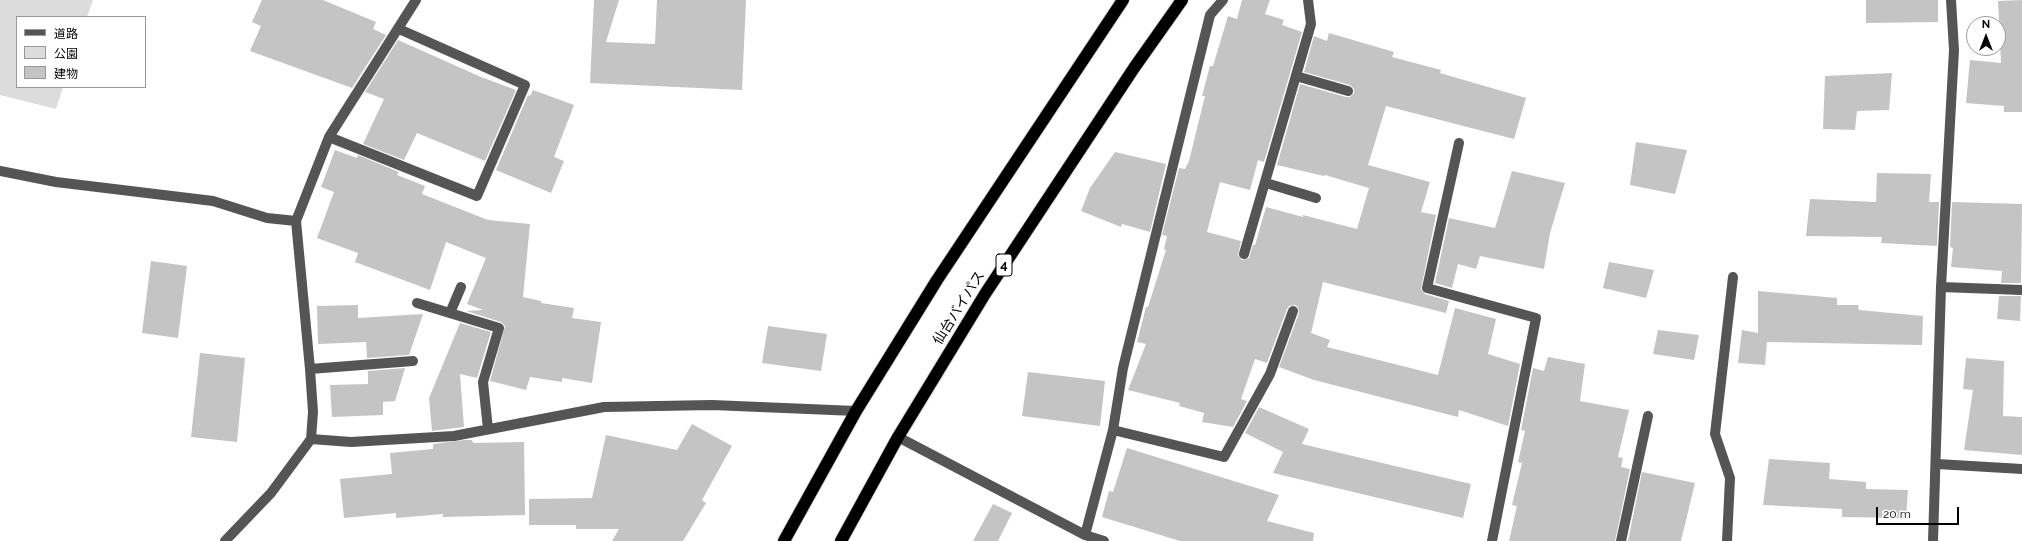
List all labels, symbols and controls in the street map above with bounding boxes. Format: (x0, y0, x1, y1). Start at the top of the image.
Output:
legend (16, 16, 146, 88)
north arrow (1966, 16, 2006, 56)
text: N (1982, 18, 1990, 31)
text: 道路 (54, 27, 78, 41)
text: 公園 (54, 47, 78, 61)
text: 建物 (54, 67, 78, 81)
road number: 4 (996, 254, 1012, 276)
street label: 仙台バイパス (930, 268, 988, 348)
scale bar (1878, 499, 1961, 525)
text: 20 m (1883, 507, 1911, 521)

